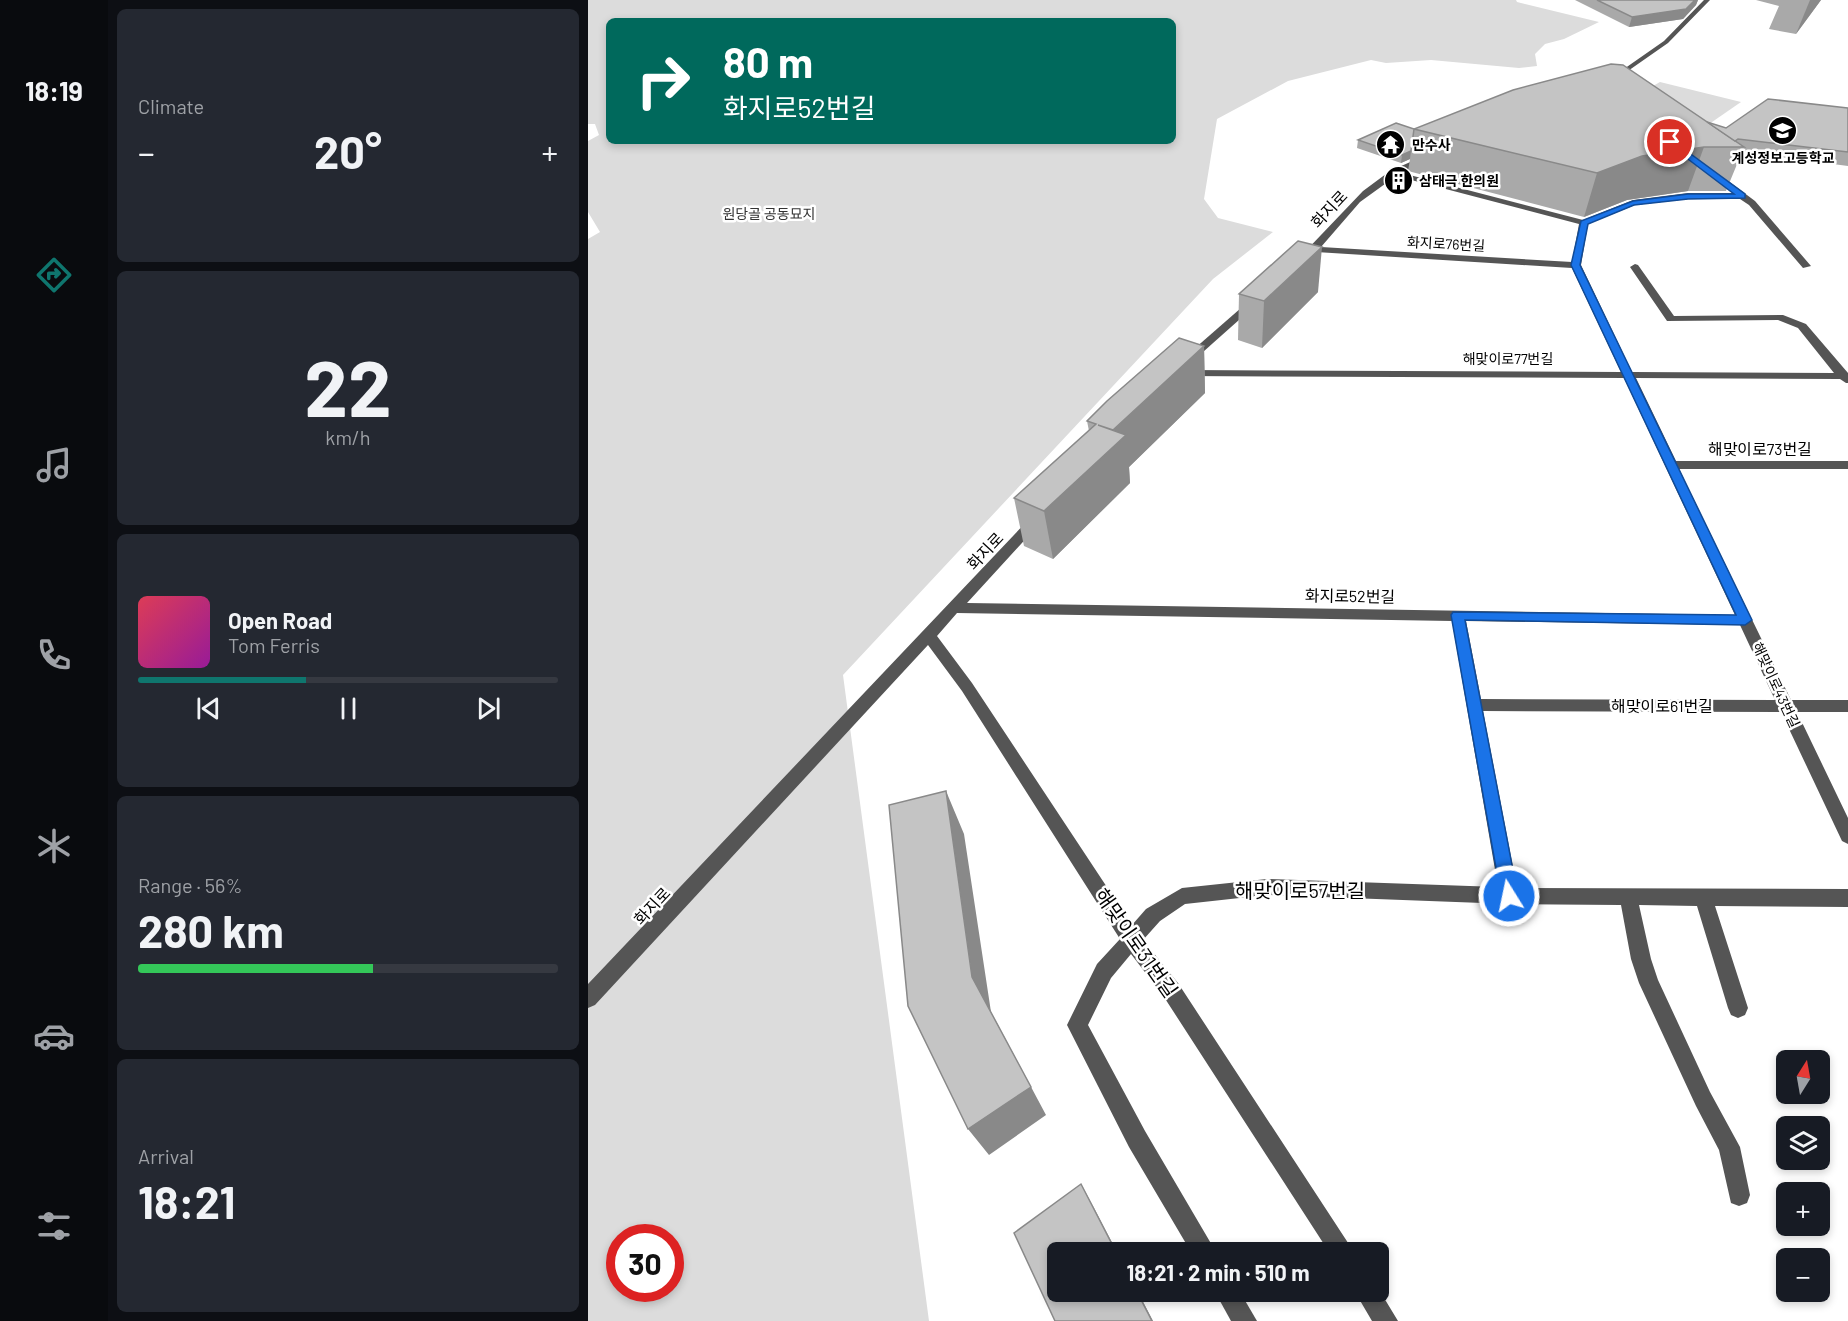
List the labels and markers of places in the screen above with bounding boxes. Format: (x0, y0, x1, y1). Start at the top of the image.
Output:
school or university icon: 계성정보고등학교 (1767, 115, 1799, 147)
pin (1644, 116, 1695, 167)
temple icon: 만수사 (1375, 129, 1407, 161)
place label: 만수사 (1412, 136, 1451, 153)
place label: 계성정보고등학교 (1731, 149, 1835, 166)
building icon: 삼태극 한의원 (1382, 165, 1414, 197)
place label: 삼태극 한의원 (1419, 172, 1499, 189)

